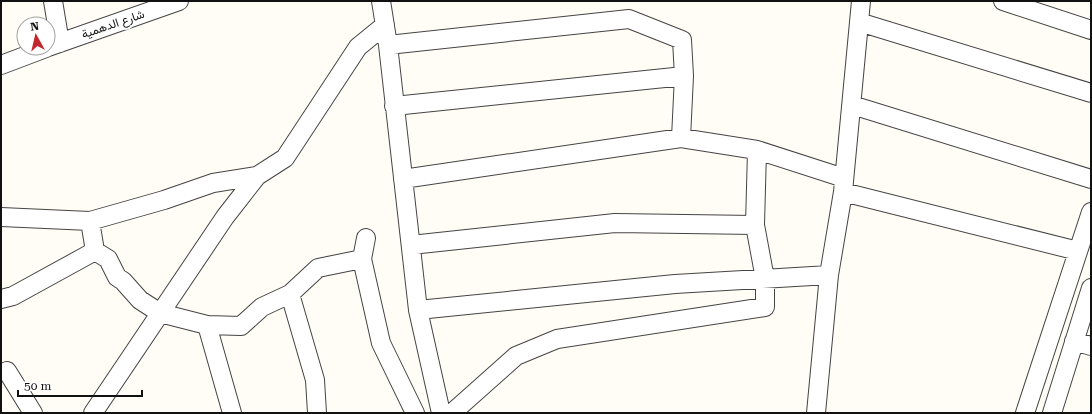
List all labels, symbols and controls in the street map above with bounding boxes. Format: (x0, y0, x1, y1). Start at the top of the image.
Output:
street label: شارع الدهمية (80, 7, 147, 43)
north arrow (16, 16, 56, 56)
text: N (30, 19, 40, 34)
scale bar (18, 372, 142, 398)
text: 50 m (24, 379, 51, 393)

